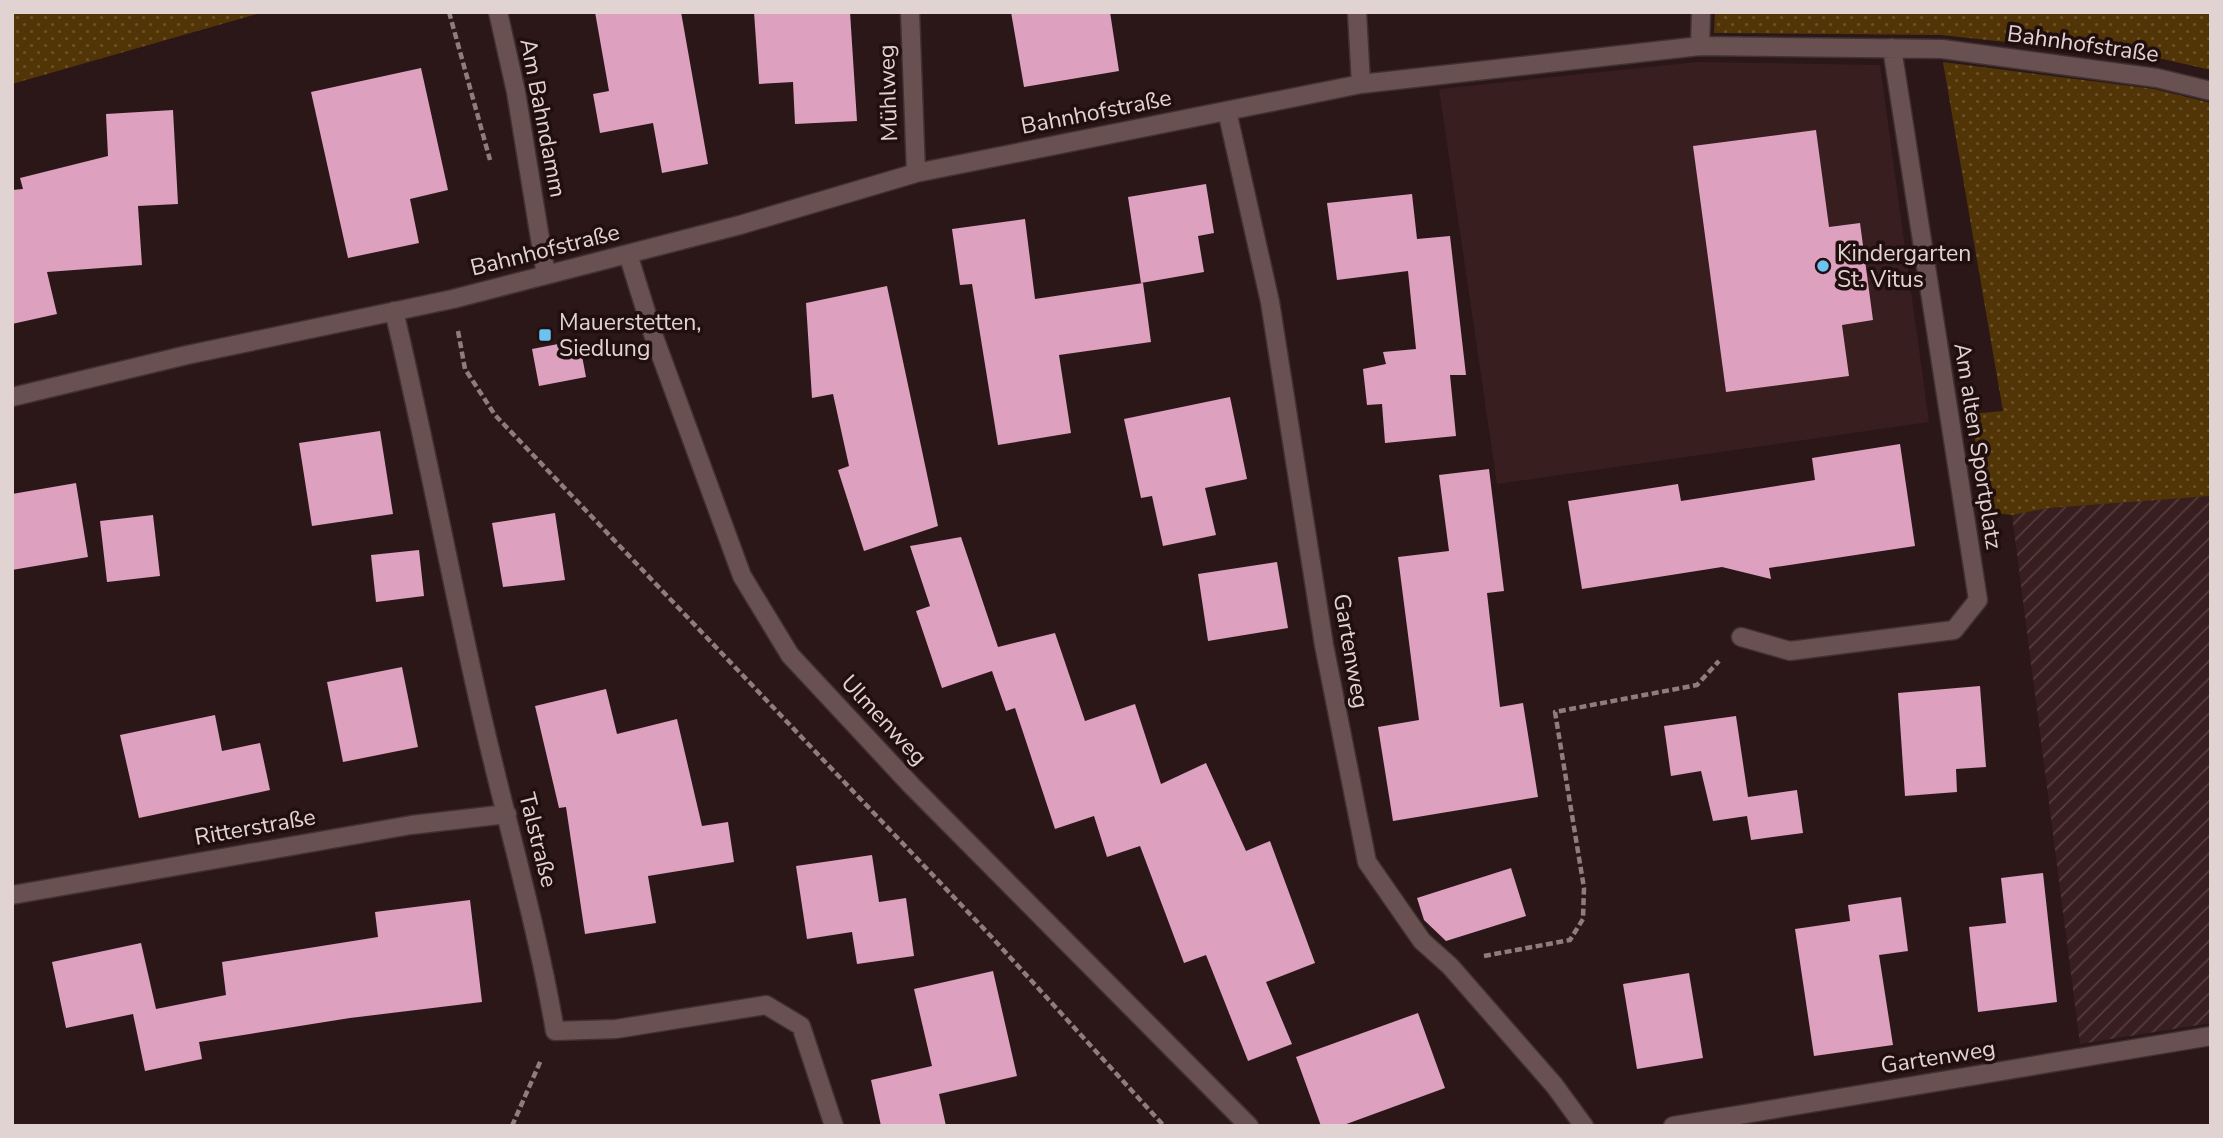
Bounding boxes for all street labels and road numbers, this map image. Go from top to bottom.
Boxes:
street label: Bahnhofstraße [2005,18,2161,70]
street label: Am Bahndamm [512,36,574,200]
street label: Mühlweg [871,44,905,142]
street label: Bahnhofstraße [1018,82,1174,142]
street label: Bahnhofstraße [467,216,623,284]
street label: Am alten Sportplatz [1946,341,2010,551]
street label: Gartenweg [1326,591,1376,711]
street label: Ulmenweg [834,668,934,772]
street label: Talstraße [511,789,565,891]
street label: Ritterstraße [192,801,318,853]
street label: Gartenweg [1878,1033,1998,1081]

